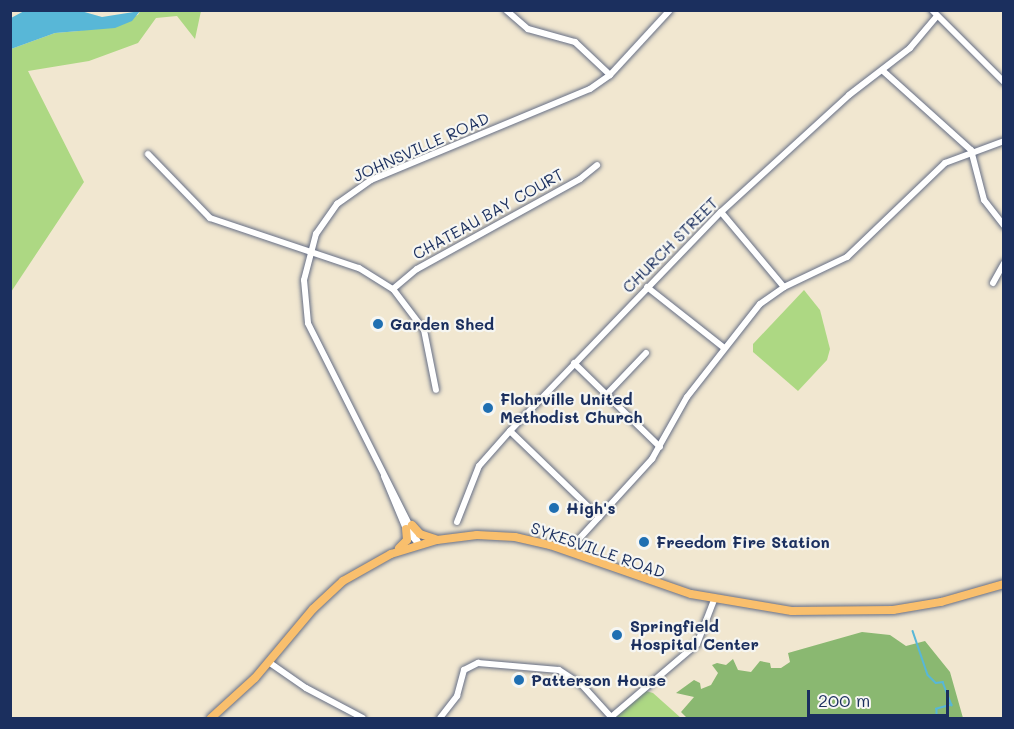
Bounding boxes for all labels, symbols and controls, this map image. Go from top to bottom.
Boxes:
street label: JOHNSVILLE ROAD [350,108,492,186]
street label: CHATEAU BAY COURT [409,165,567,263]
street label: CHURCH STREET [618,193,722,297]
place label: Garden Shed [390,314,494,334]
marker: Garden Shed [371,317,385,331]
place label: Flohrville United Methodist Church [500,389,643,427]
marker: Flohrville United Methodist Church [481,401,495,415]
place label: High's [566,498,615,518]
marker: High's [547,501,561,515]
street label: SYKESVILLE ROAD [528,518,668,582]
place label: Freedom Fire Station [656,532,830,552]
marker: Freedom Fire Station [637,535,651,549]
place label: Springfield Hospital Center [630,616,759,654]
marker: Springfield Hospital Center [608,626,626,644]
place label: Patterson House [531,670,666,690]
marker: Patterson House [512,673,526,687]
scale bar [810,678,952,716]
text: 200 m [818,688,870,712]

